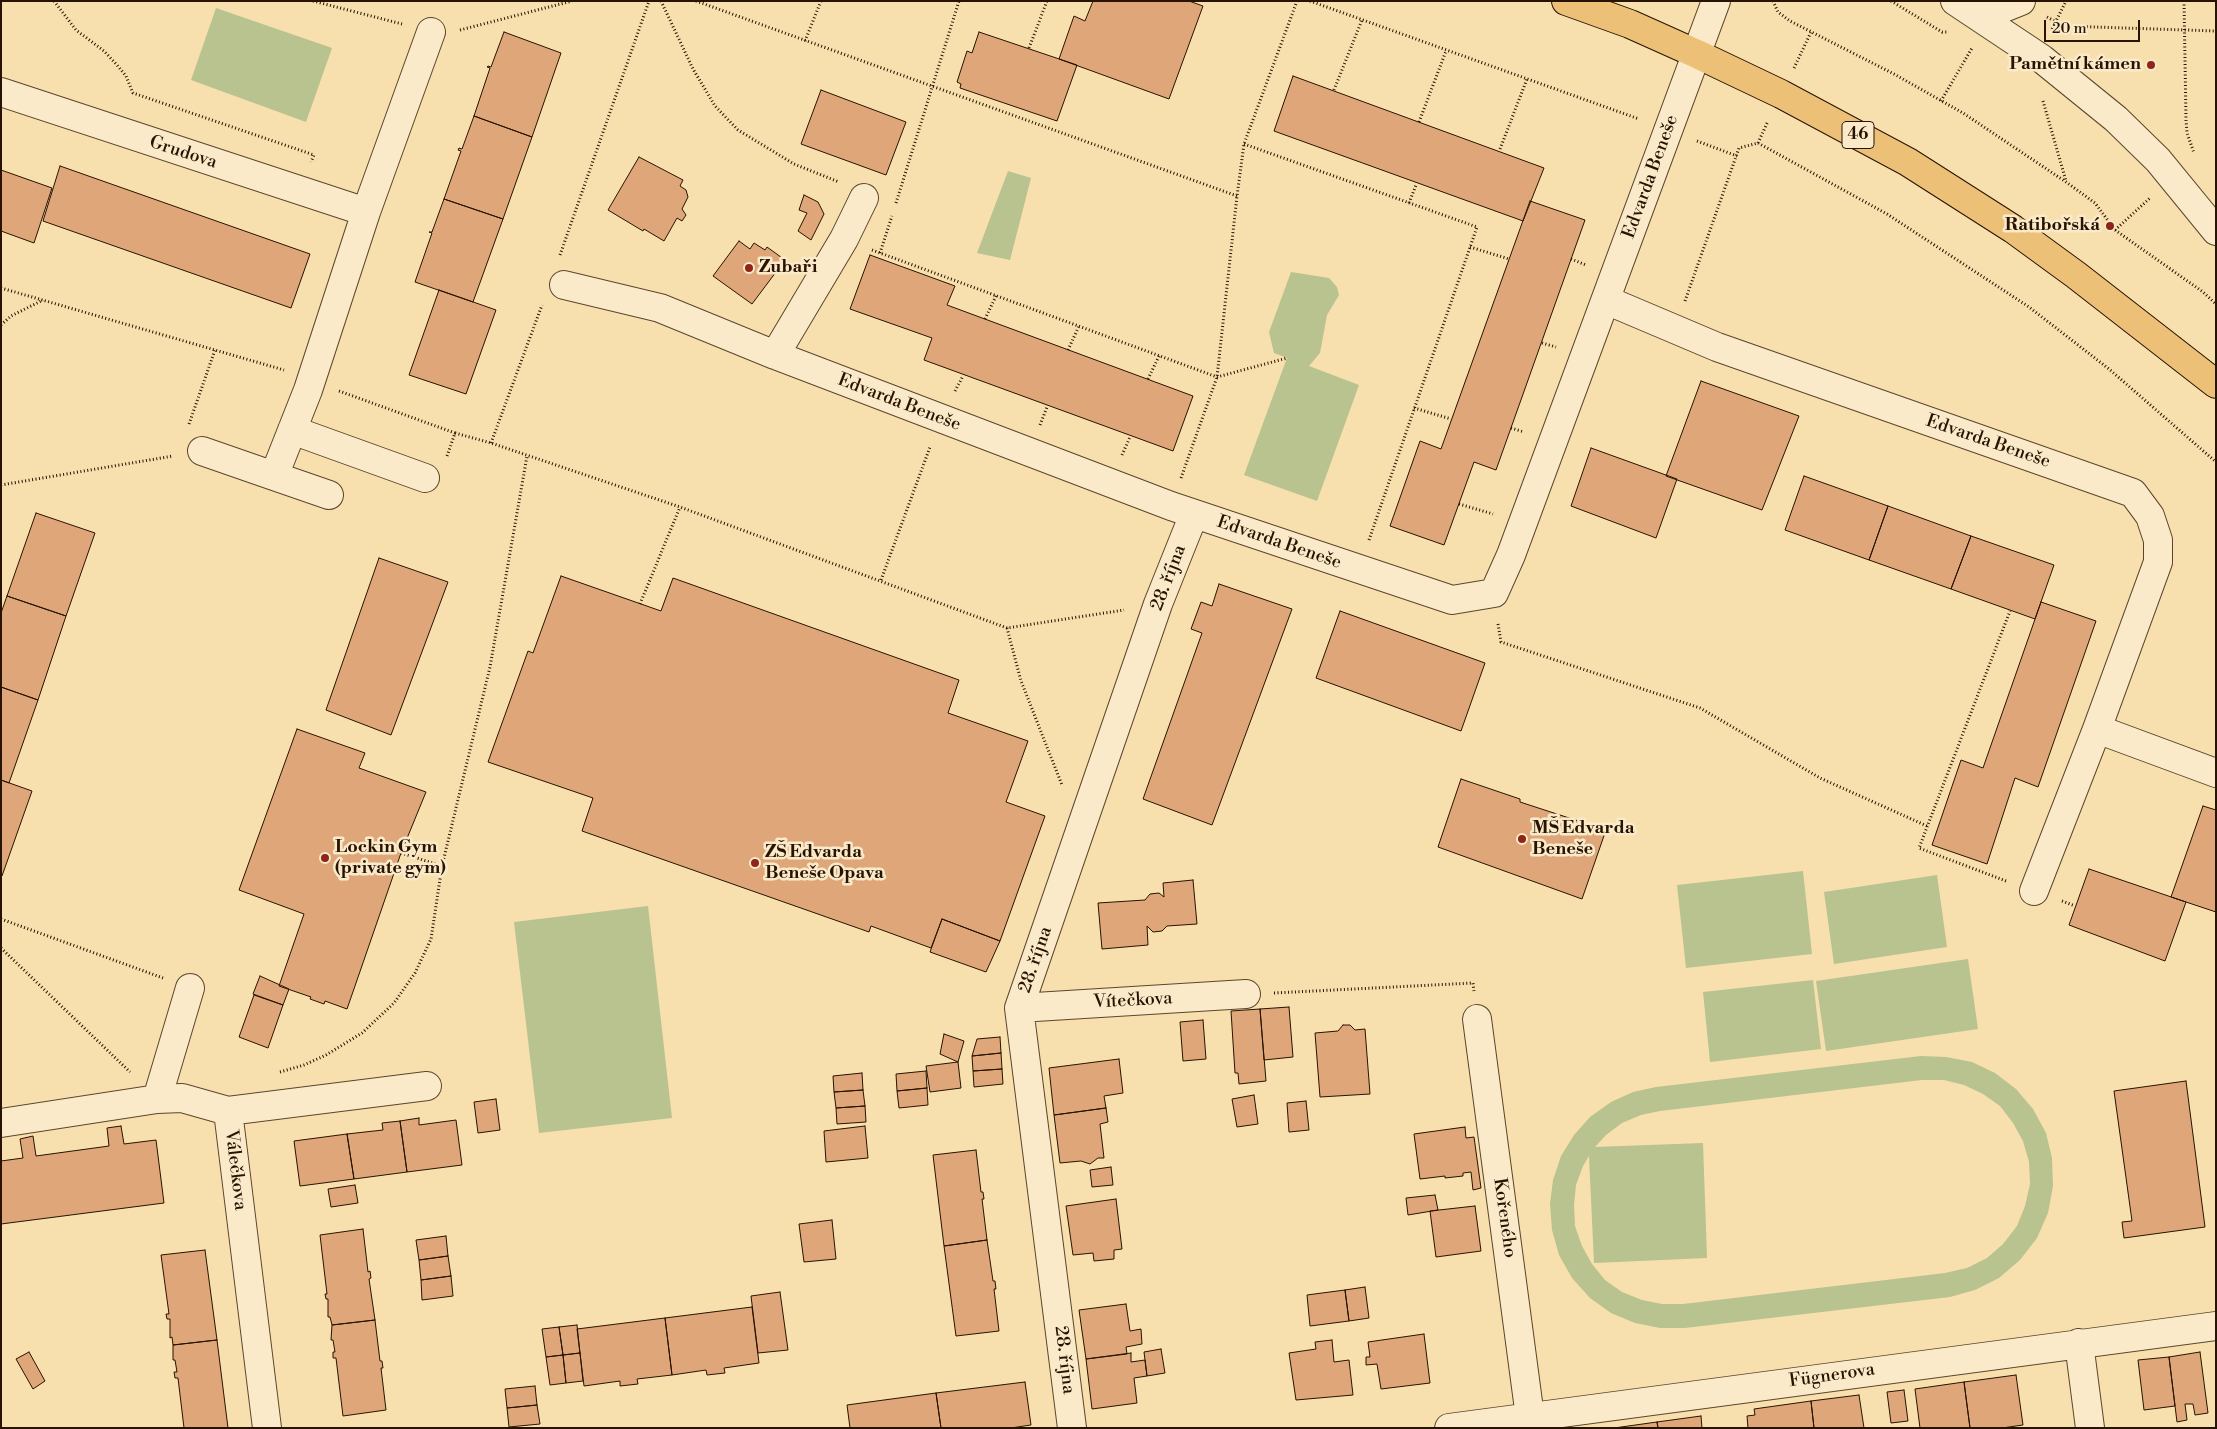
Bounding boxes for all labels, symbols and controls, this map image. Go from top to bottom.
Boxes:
scale bar [2047,10,2143,42]
text: 20 m [2052,19,2087,38]
place label: Pamětní kámen [2009,54,2141,76]
marker: Pamětní kámen [2145,59,2157,71]
street label: Edvarda Beneše [1619,112,1683,242]
road number: 46 [1842,122,1874,148]
street label: Grudova [146,132,220,174]
place label: Ratibořská [2005,215,2100,237]
marker: Ratibořská [2104,220,2116,232]
place label: Zubaři [759,257,817,279]
marker: Zubaři [743,262,755,274]
street label: Edvarda Beneše [834,370,964,436]
street label: Edvarda Beneše [1923,411,2053,473]
street label: Edvarda Beneše [1214,512,1344,574]
street label: 28. října [1147,542,1191,614]
place label: MŠ Edvarda Beneše [1532,818,1634,861]
marker: MŠ Edvarda Beneše [1516,833,1528,845]
place label: Lockin Gym (private gym) [335,837,446,880]
place label: ZŠ Edvarda Beneše Opava [765,842,884,884]
marker: Lockin Gym (private gym) [319,852,331,864]
marker: ZŠ Edvarda Beneše Opava [749,857,761,869]
street label: 28. října [1015,924,1057,996]
street label: Vítečkova [1093,988,1173,1014]
street label: Válečkova [219,1129,251,1211]
street label: Kořeného [1488,1177,1520,1259]
street label: 28. října [1049,1325,1079,1395]
street label: Fügnerova [1788,1359,1876,1393]

